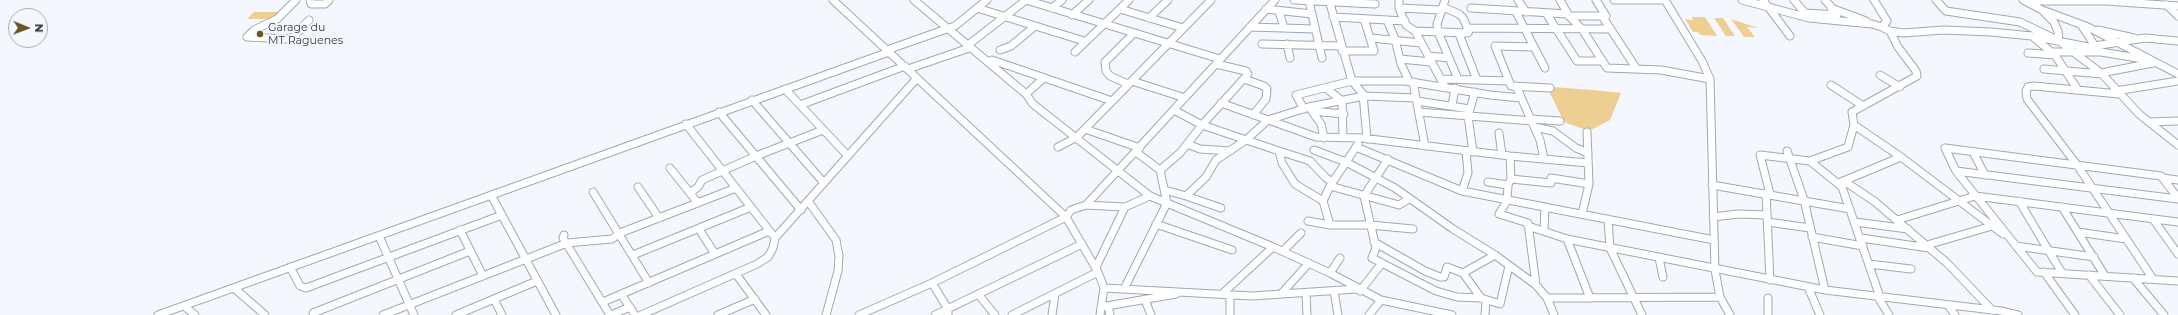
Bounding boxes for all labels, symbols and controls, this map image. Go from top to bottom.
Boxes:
north arrow [8,8,48,48]
place label: Garage du MT Raguenes [268,21,343,47]
text: N [32,24,46,33]
marker: Garage du MT Raguenes [255,29,265,39]

